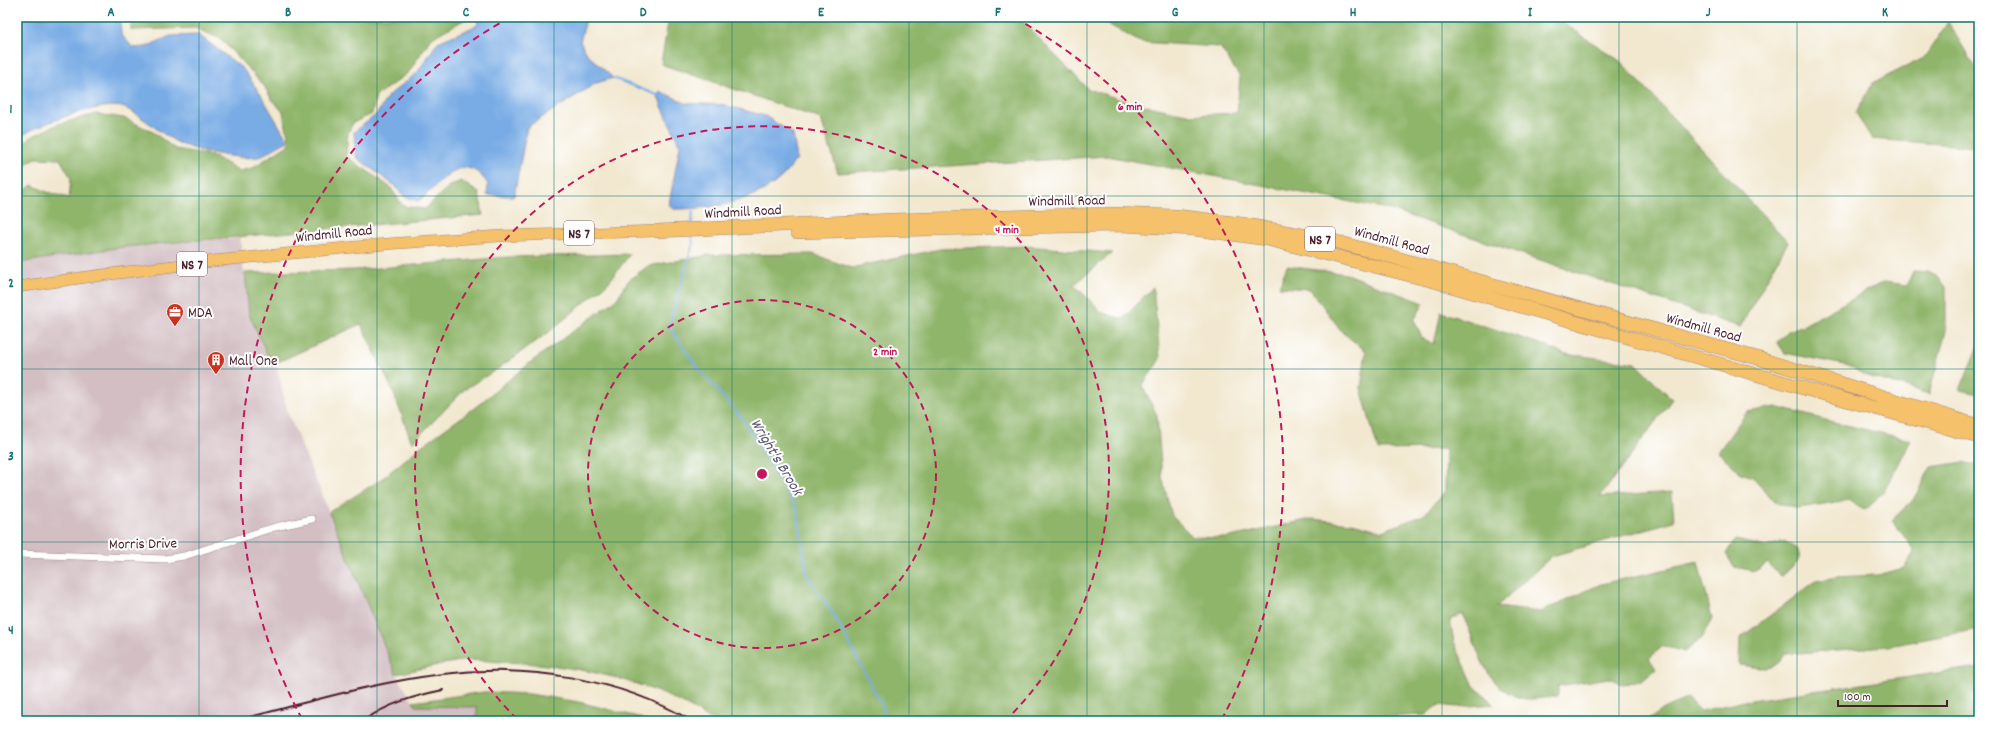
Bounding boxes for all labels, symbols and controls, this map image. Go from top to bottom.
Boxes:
text: A [107,4,115,23]
text: B [285,4,291,23]
text: C [463,4,470,23]
text: D [640,4,647,23]
text: E [818,4,825,23]
text: F [995,4,1001,23]
text: G [1172,4,1179,23]
text: H [1350,4,1357,23]
text: I [1528,4,1533,23]
text: J [1706,4,1711,23]
text: K [1882,4,1888,23]
text: 6 min [1118,99,1143,116]
text: 1 [10,101,13,120]
street label: Windmill Road [1028,190,1106,214]
street label: Windmill Road [704,200,782,226]
street label: Windmill Road [295,220,374,250]
road number: NS 7 [564,221,594,245]
street label: Windmill Road [1351,221,1432,263]
text: 4 min [995,222,1019,239]
road number: NS 7 [1305,227,1335,251]
road number: NS 7 [177,252,207,276]
text: 2 [8,275,14,294]
office icon: MDA [165,302,185,327]
place label: MDA [188,303,213,325]
street label: Windmill Road [1663,308,1744,350]
text: 2 min [873,344,897,361]
building icon: Mall One [206,350,226,375]
place label: Mall One [229,351,278,373]
water label: Wright's Brook [744,414,809,501]
text: 3 [8,448,14,467]
centre of rings [755,467,769,481]
street label: Morris Drive [109,533,178,557]
text: 4 [8,622,14,641]
scale bar [1838,682,1947,708]
text: 100 m [1844,689,1871,706]

